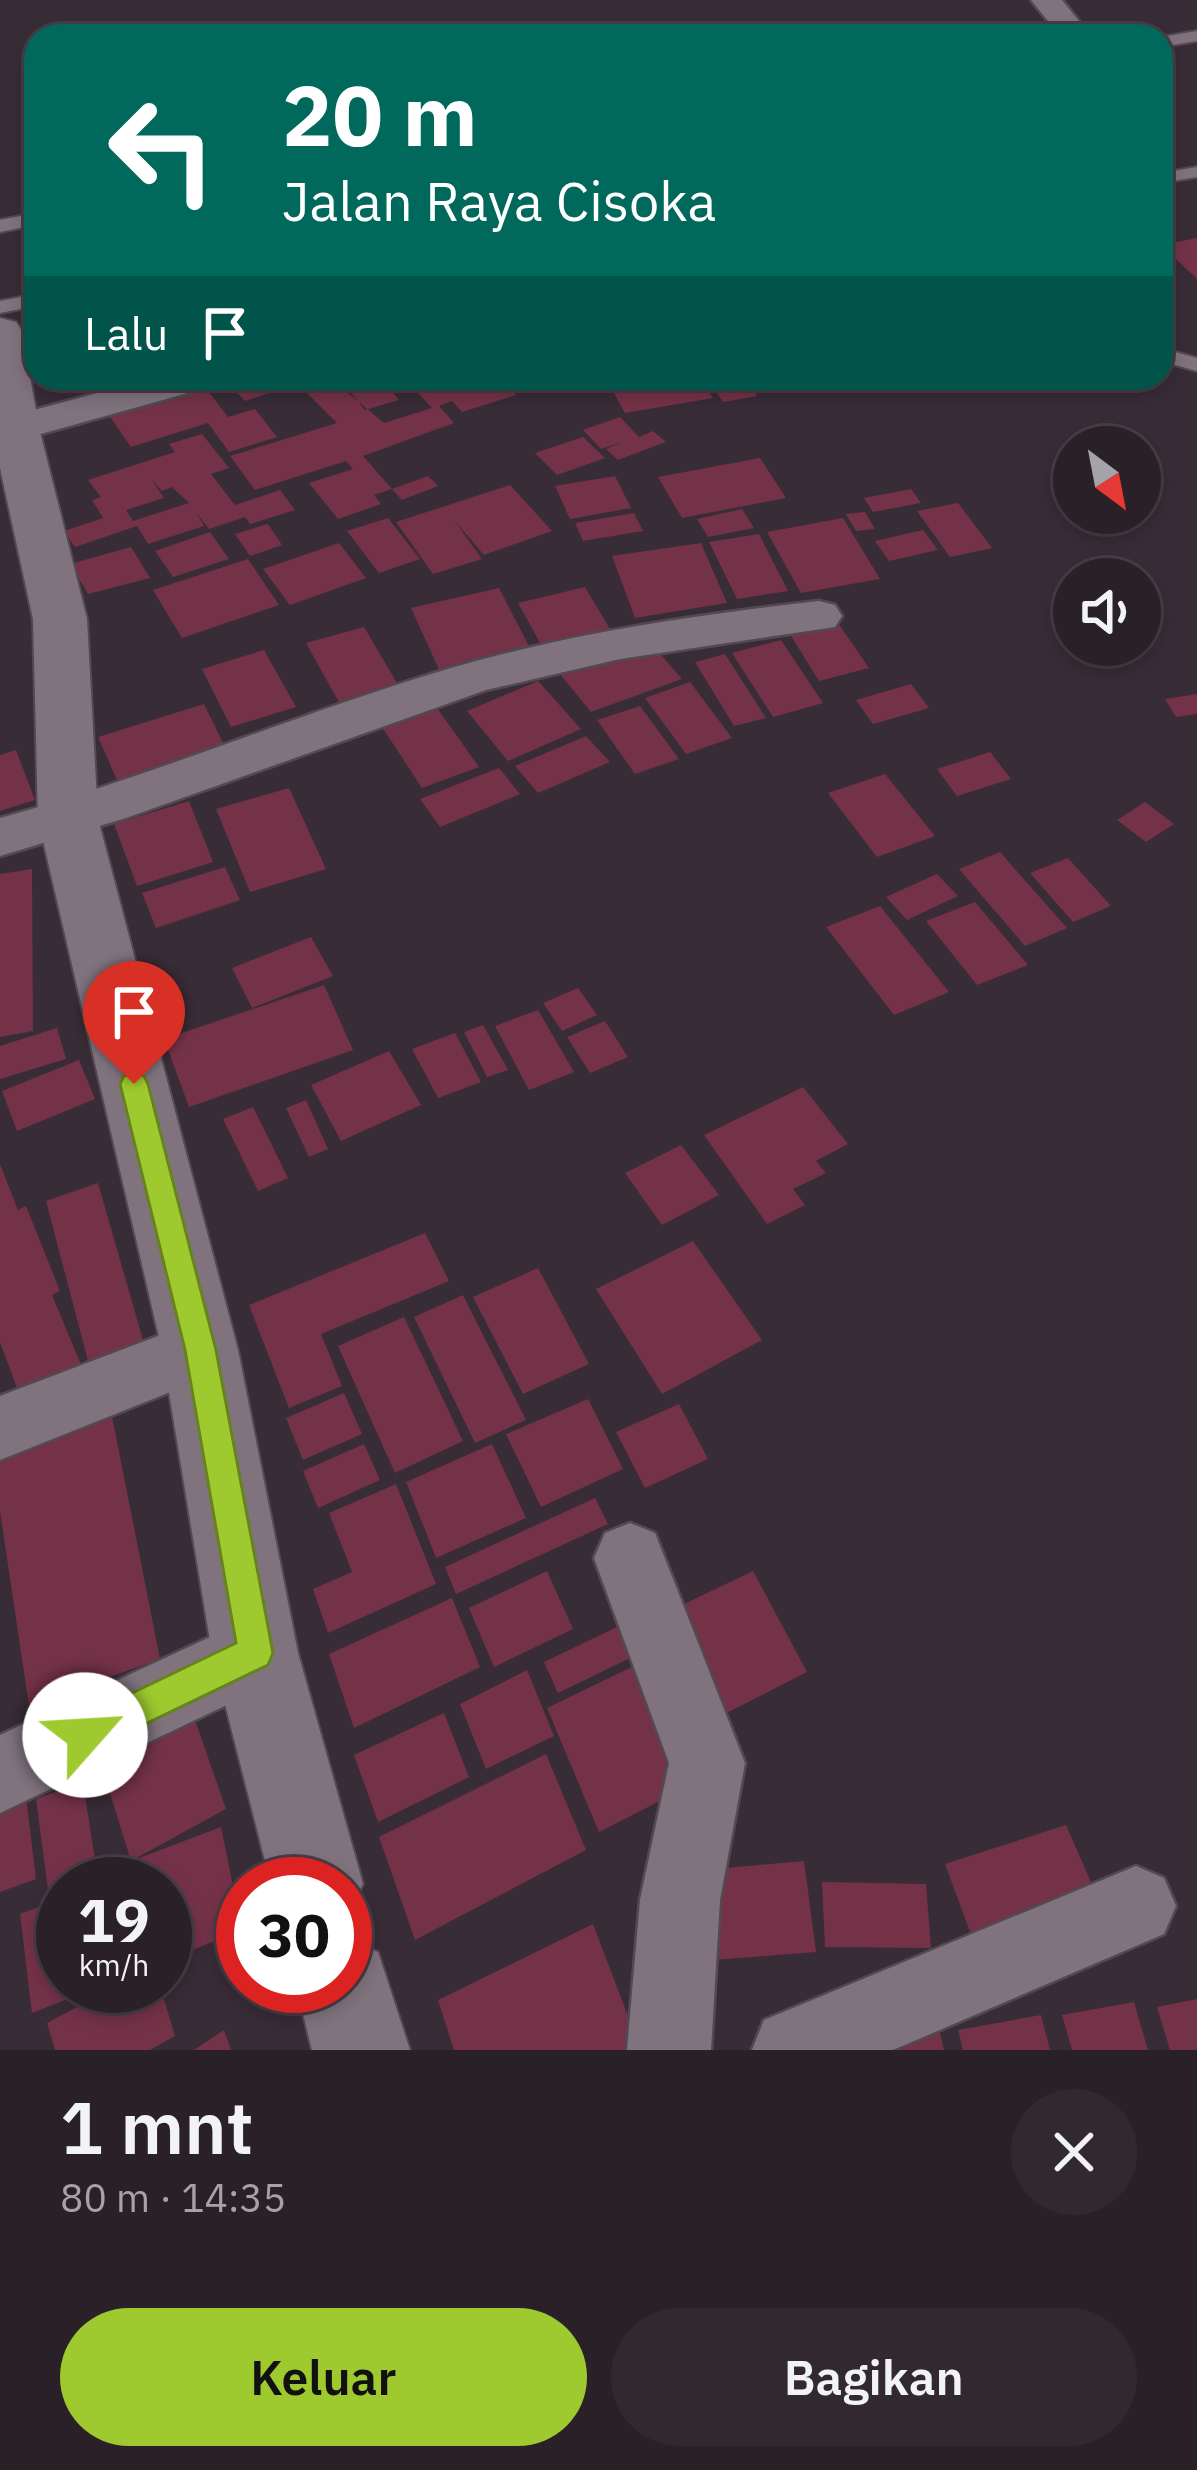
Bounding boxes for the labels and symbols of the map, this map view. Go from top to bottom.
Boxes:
north arrow [1053,426,1161,534]
pin [83,961,185,1084]
position arrow [22,1672,148,1798]
speed limit sign: 30 [216,1857,372,2013]

